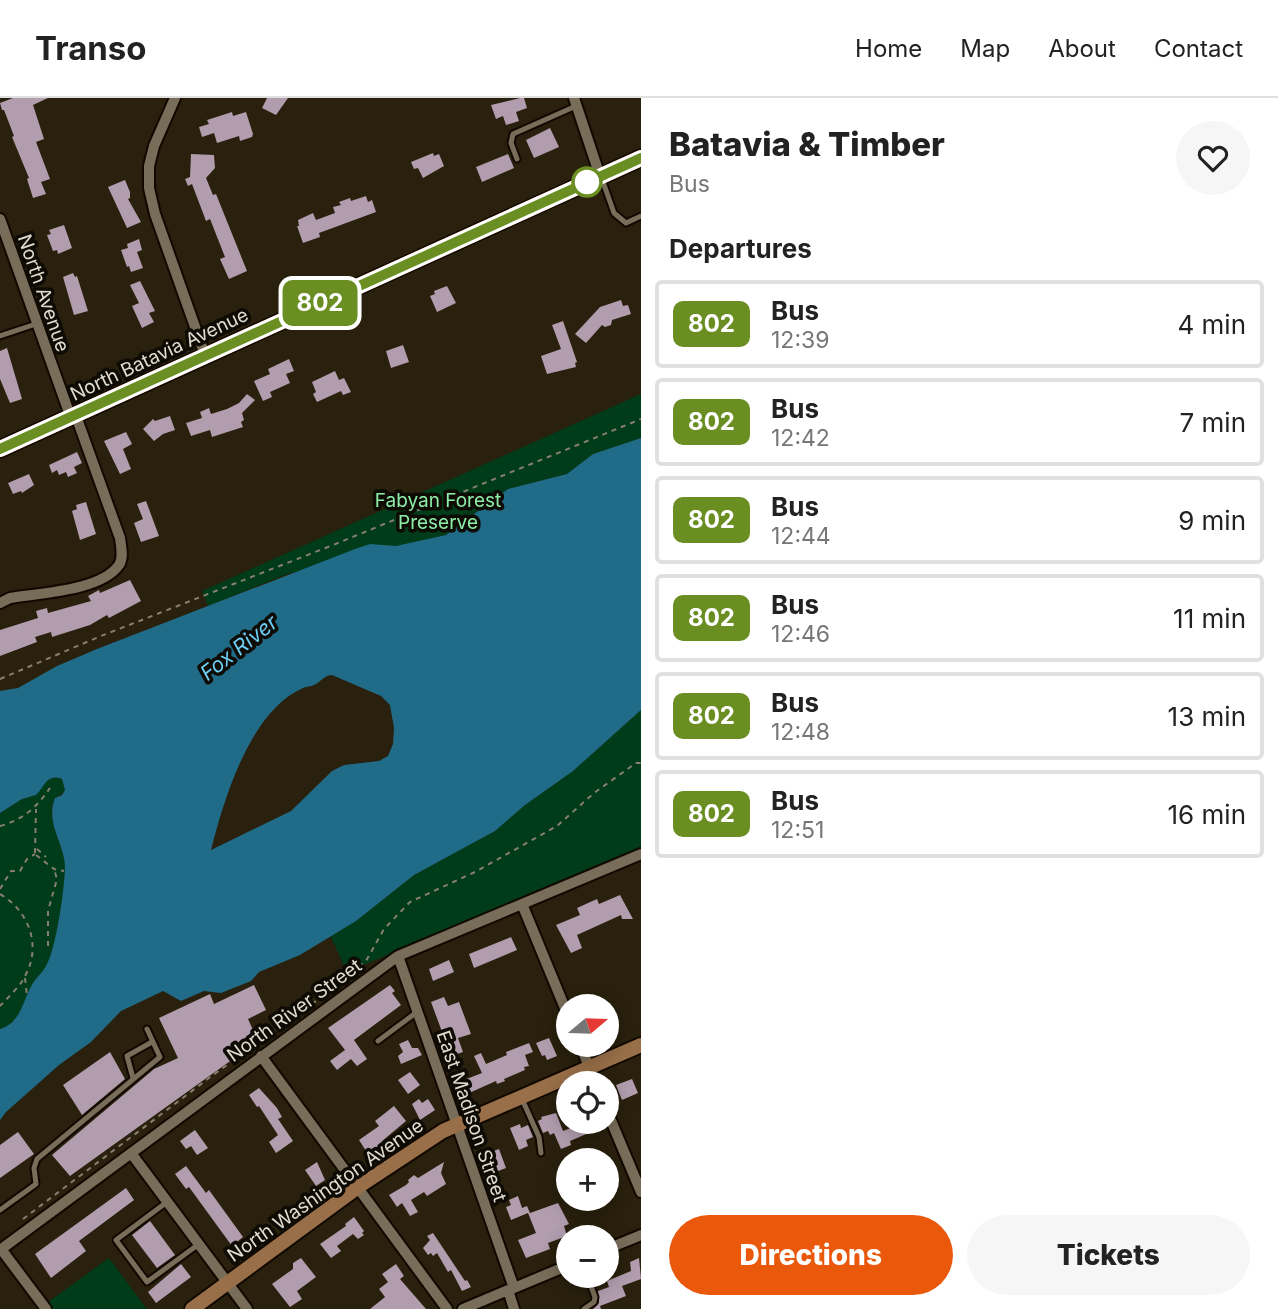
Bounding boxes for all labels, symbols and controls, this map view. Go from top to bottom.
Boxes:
text: Transo [35,28,147,68]
text: Home [855,34,922,63]
text: Map [960,34,1010,63]
text: About [1048,34,1116,63]
text: Contact [1154,34,1243,63]
button: heart [1176,121,1250,195]
text: Batavia & Timber [669,124,945,164]
unlabelled marker [572,167,602,197]
text: Bus [669,170,710,198]
street label: North Avenue [13,231,74,355]
text: Departures [669,233,812,264]
line badge: 802 [280,280,360,326]
text: 802 [297,288,343,317]
text: Bus [771,295,819,326]
street label: North Batavia Avenue [67,303,252,406]
text: 802 [688,309,735,338]
text: 4 min [1177,309,1246,340]
text: 12:39 [771,326,829,354]
text: Bus [771,393,819,424]
text: 802 [688,407,735,436]
text: 7 min [1180,407,1246,438]
text: 12:42 [771,424,830,452]
park label: Fabyan Forest Preserve [375,489,501,534]
text: Bus [771,491,819,522]
text: 802 [688,505,735,534]
text: 9 min [1178,505,1246,536]
text: 12:44 [771,522,831,550]
text: Bus [771,589,819,620]
text: 802 [688,603,735,632]
text: 11 min [1173,603,1246,634]
water label: Fox River [195,609,283,685]
text: 12:46 [771,620,830,648]
text: Bus [771,687,819,718]
text: 802 [688,701,735,730]
text: 13 min [1168,701,1246,732]
text: 12:48 [771,718,830,746]
text: Bus [771,785,819,816]
text: 802 [688,799,735,828]
text: 16 min [1168,799,1246,830]
text: 12:51 [771,816,824,844]
street label: North River Street [223,954,366,1067]
north arrow [556,994,620,1057]
map controls [556,994,619,1288]
street label: East Madison Street [431,1028,512,1205]
button: locate [556,1071,619,1134]
street label: North Washington Avenue [223,1114,428,1267]
button: + [556,1148,619,1211]
button: Directions [669,1215,953,1295]
button: Tickets [967,1215,1250,1295]
button: − [556,1225,619,1288]

